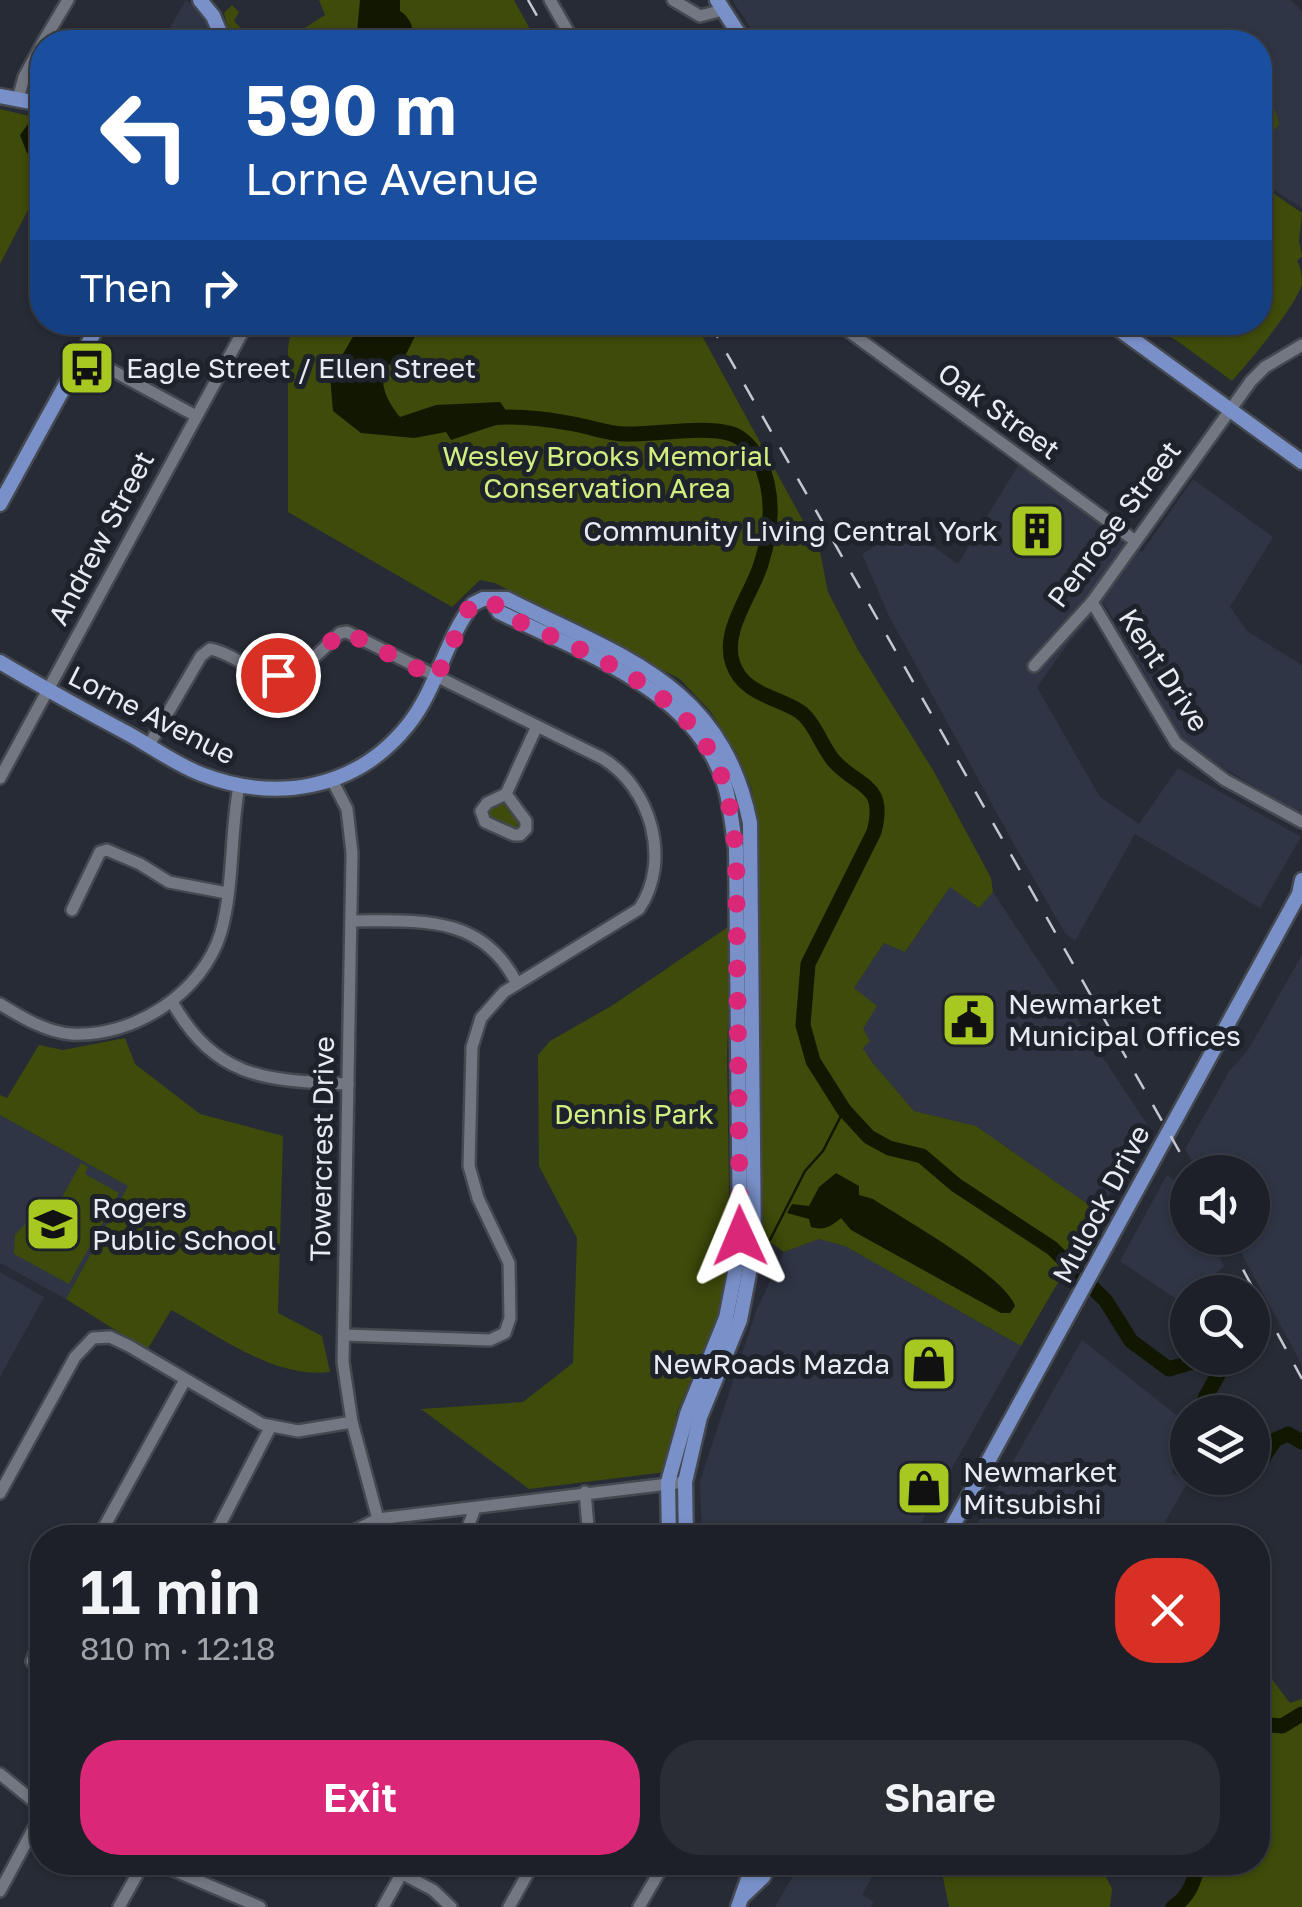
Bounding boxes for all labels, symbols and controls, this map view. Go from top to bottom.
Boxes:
text: 590 m [245,66,456,150]
icon: left [80,70,210,200]
text: Lorne Avenue [245,151,539,205]
icon: right [192,260,247,315]
text: Then [80,265,172,310]
bus stop icon: Eagle Street / Ellen Street [57,338,117,398]
place label: Eagle Street / Ellen Street [126,351,476,384]
street label: Oak Street [932,355,1067,466]
street label: Penrose Street [1040,434,1187,613]
park label: Wesley Brooks Memorial Conservation Area [442,439,772,504]
street label: Andrew Street [41,445,160,630]
building icon: Community Living Central York [1007,501,1067,561]
place label: Community Living Central York [583,514,998,547]
street label: Kent Drive [1113,602,1216,737]
pin [236,633,321,718]
icon: arrive [251,648,306,703]
street label: Lorne Avenue [63,658,241,771]
place label: Newmarket Municipal Offices [1008,987,1241,1052]
public building icon: Newmarket Municipal Offices [939,990,999,1050]
street label: Towercrest Drive [303,1036,340,1262]
park label: Dennis Park [554,1097,714,1130]
street label: Mulock Drive [1045,1119,1156,1288]
map controls [1170,1155,1270,1495]
button: sound [1170,1155,1270,1255]
position arrow [688,1184,792,1288]
place label: Rogers Public School [92,1191,276,1256]
school or university icon: Rogers Public School [23,1194,83,1254]
button: search [1170,1275,1270,1375]
shop icon: NewRoads Mazda [899,1334,959,1394]
place label: NewRoads Mazda [652,1347,890,1380]
button: layers [1170,1395,1270,1495]
place label: Newmarket Mitsubishi [963,1455,1117,1520]
shop icon: Newmarket Mitsubishi [894,1458,954,1518]
text: 11 min [80,1555,261,1627]
button: close [1115,1558,1220,1663]
text: 810 m · 12:18 [80,1629,276,1667]
button: Exit [80,1740,640,1855]
button: Share [660,1740,1220,1855]

